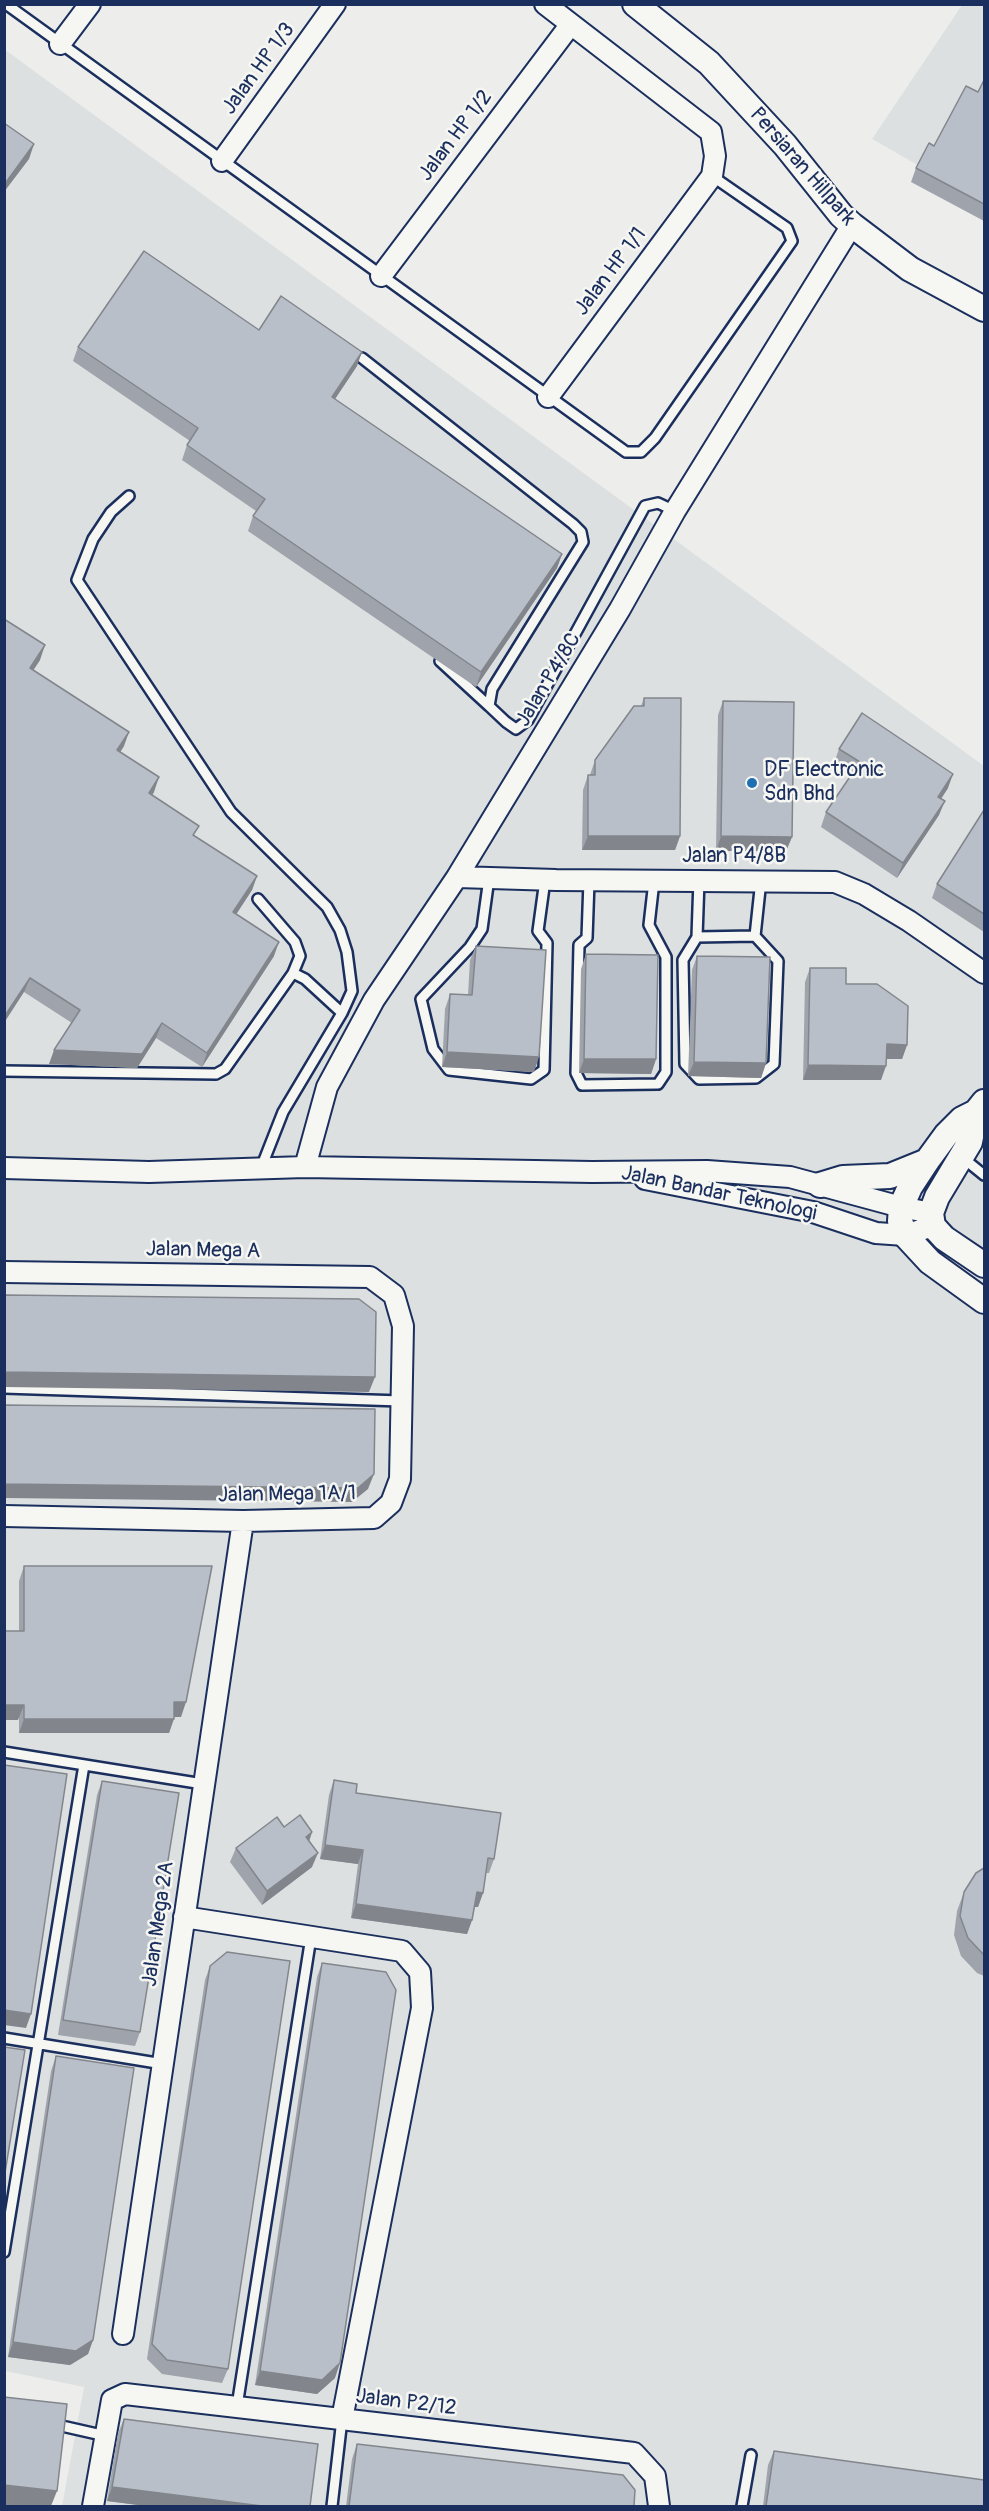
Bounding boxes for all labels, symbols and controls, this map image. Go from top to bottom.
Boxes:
street label: Jalan HP 1/3 [217,18,301,120]
street label: Jalan HP 1/2 [414,86,498,186]
street label: Persiaran Hillpark [744,103,860,231]
street label: Jalan HP 1/1 [570,223,652,321]
street label: Jalan P4/8C [511,628,587,732]
place label: DF Electronic Sdn Bhd [764,758,884,808]
marker: DF Electronic Sdn Bhd [745,776,759,790]
street label: Jalan P4/8B [682,844,786,870]
street label: Jalan Bandar Teknologi [619,1161,819,1227]
street label: Jalan Mega A [146,1237,260,1265]
street label: Jalan Mega 1A/1 [218,1481,356,1509]
street label: Jalan Mega 2A [138,1860,180,1988]
street label: Jalan P2/12 [354,2384,458,2422]

